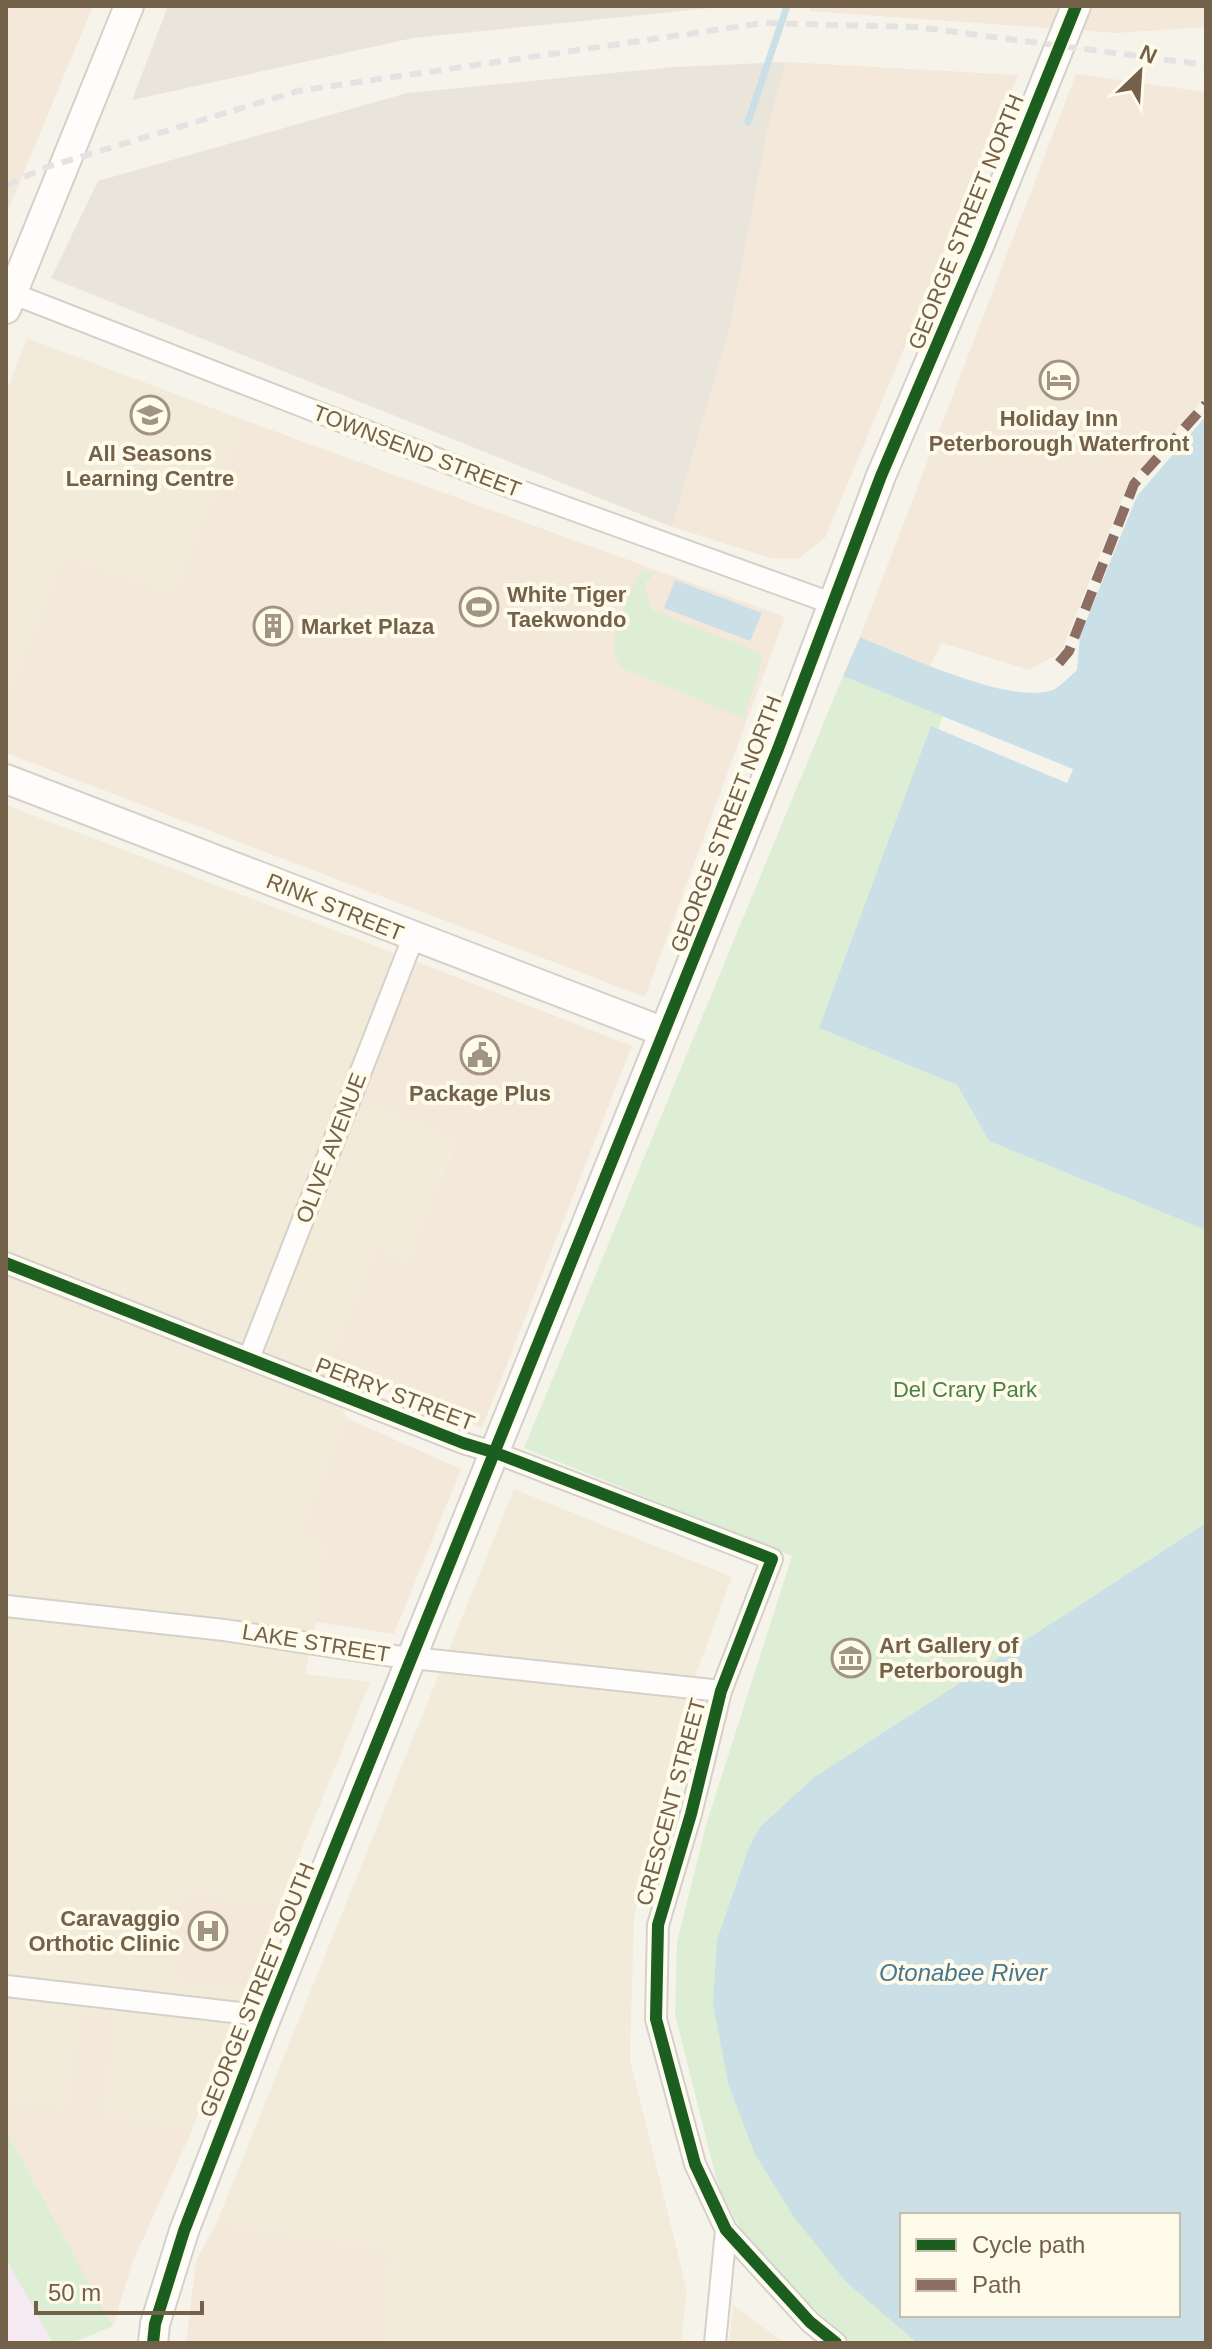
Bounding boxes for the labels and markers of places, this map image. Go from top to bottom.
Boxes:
hotel icon: Holiday Inn Peterborough Waterfront [1038,359,1080,401]
school or university icon: All Seasons Learning Centre [129,394,171,436]
place label: Holiday Inn Peterborough Waterfront [929,406,1190,456]
place label: All Seasons Learning Centre [66,441,234,491]
place label: White Tiger Taekwondo [507,582,627,632]
sports icon: White Tiger Taekwondo [458,586,500,628]
building icon: Market Plaza [252,605,294,647]
place label: Market Plaza [301,614,435,639]
public building icon: Package Plus [459,1034,501,1076]
place label: Package Plus [409,1081,551,1106]
place label: Art Gallery of Peterborough [879,1633,1023,1683]
museum icon: Art Gallery of Peterborough [830,1637,872,1679]
place label: Caravaggio Orthotic Clinic [28,1906,180,1956]
hospital icon: Caravaggio Orthotic Clinic [187,1910,229,1952]

